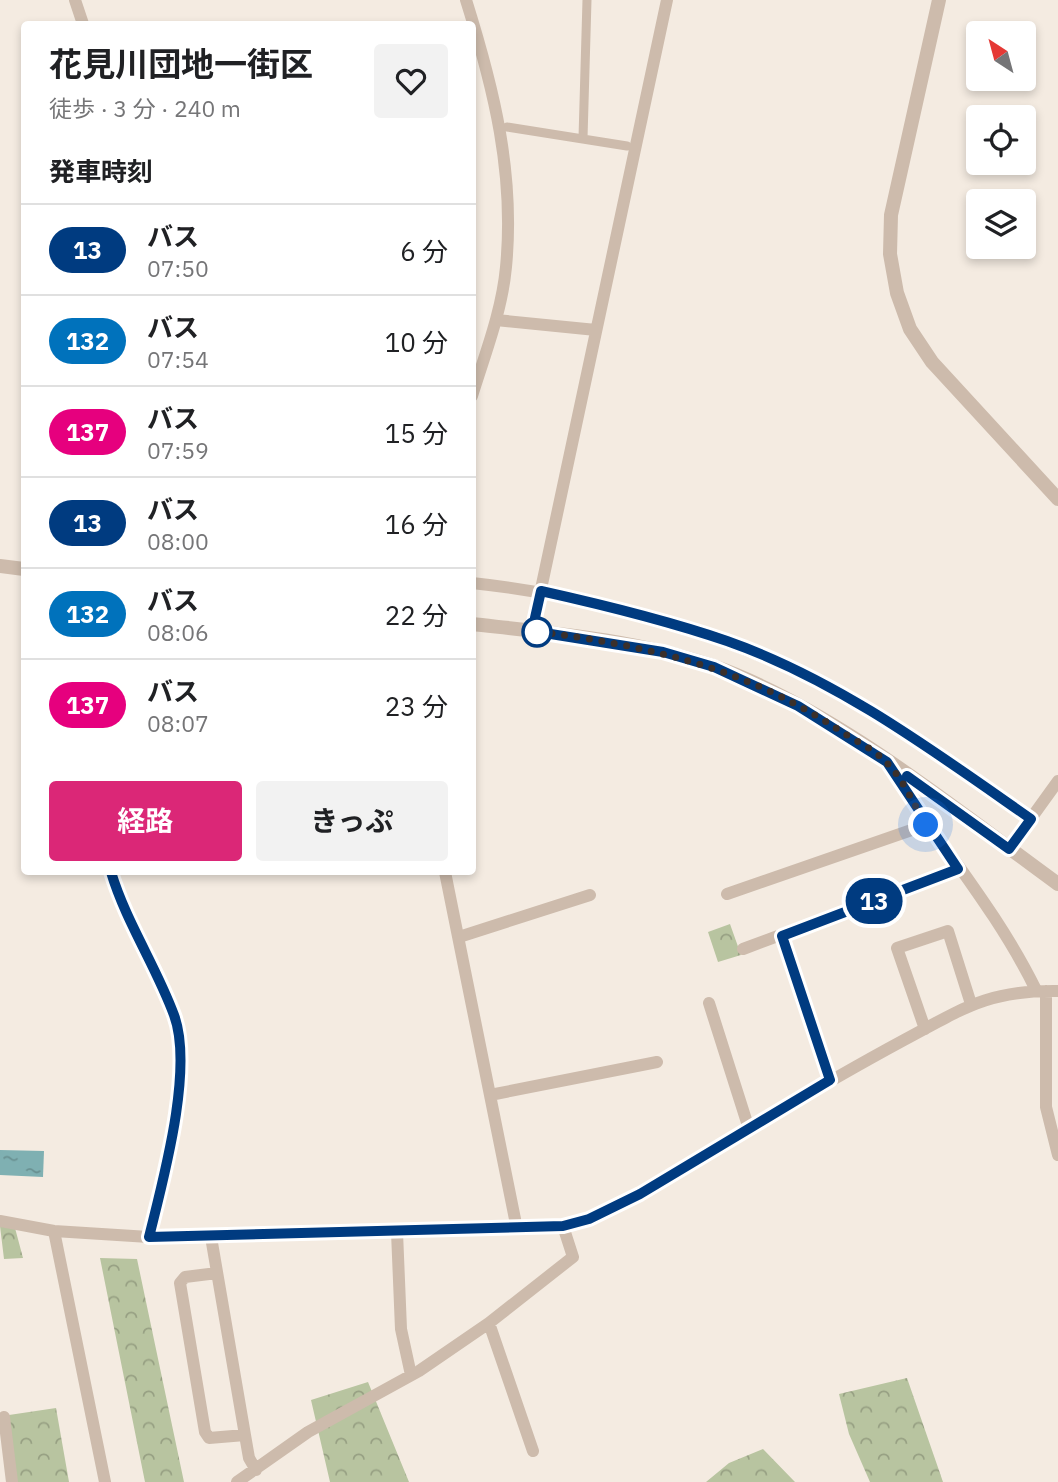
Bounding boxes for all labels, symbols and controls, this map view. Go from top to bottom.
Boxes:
north arrow [966,21,1036,91]
map controls [966,21,1036,259]
text: 花見川団地一街区 [49,42,313,85]
button: heart [374,44,448,118]
text: 徒歩 · 3 分 · 240 m [49,93,241,123]
button: locate [966,105,1036,175]
text: 発車時刻 [49,154,153,188]
button: layers [966,189,1036,259]
text: バス [147,219,199,253]
text: 13 [73,234,102,266]
text: 6 分 [400,234,448,268]
text: 07:50 [147,253,209,283]
text: バス [147,310,199,344]
text: 132 [66,325,109,357]
text: 10 分 [385,325,448,359]
text: 07:54 [147,344,209,374]
text: バス [147,401,199,435]
text: 137 [66,416,109,448]
text: 15 分 [385,416,448,450]
text: 07:59 [147,435,209,465]
text: バス [147,492,199,526]
text: 13 [73,507,102,539]
text: 16 分 [385,507,448,541]
text: 08:00 [147,526,209,556]
text: バス [147,583,199,617]
text: 132 [66,598,109,630]
text: 22 分 [385,598,448,632]
text: 08:06 [147,617,209,647]
unlabelled marker [522,617,552,647]
text: バス [147,674,199,708]
text: 137 [66,689,109,721]
text: 23 分 [385,689,448,723]
text: 08:07 [147,708,209,738]
button: 経路 [49,781,242,861]
button: きっぷ [256,781,448,861]
your location [908,807,943,842]
line badge: 13 [842,878,906,924]
text: 13 [860,885,888,917]

